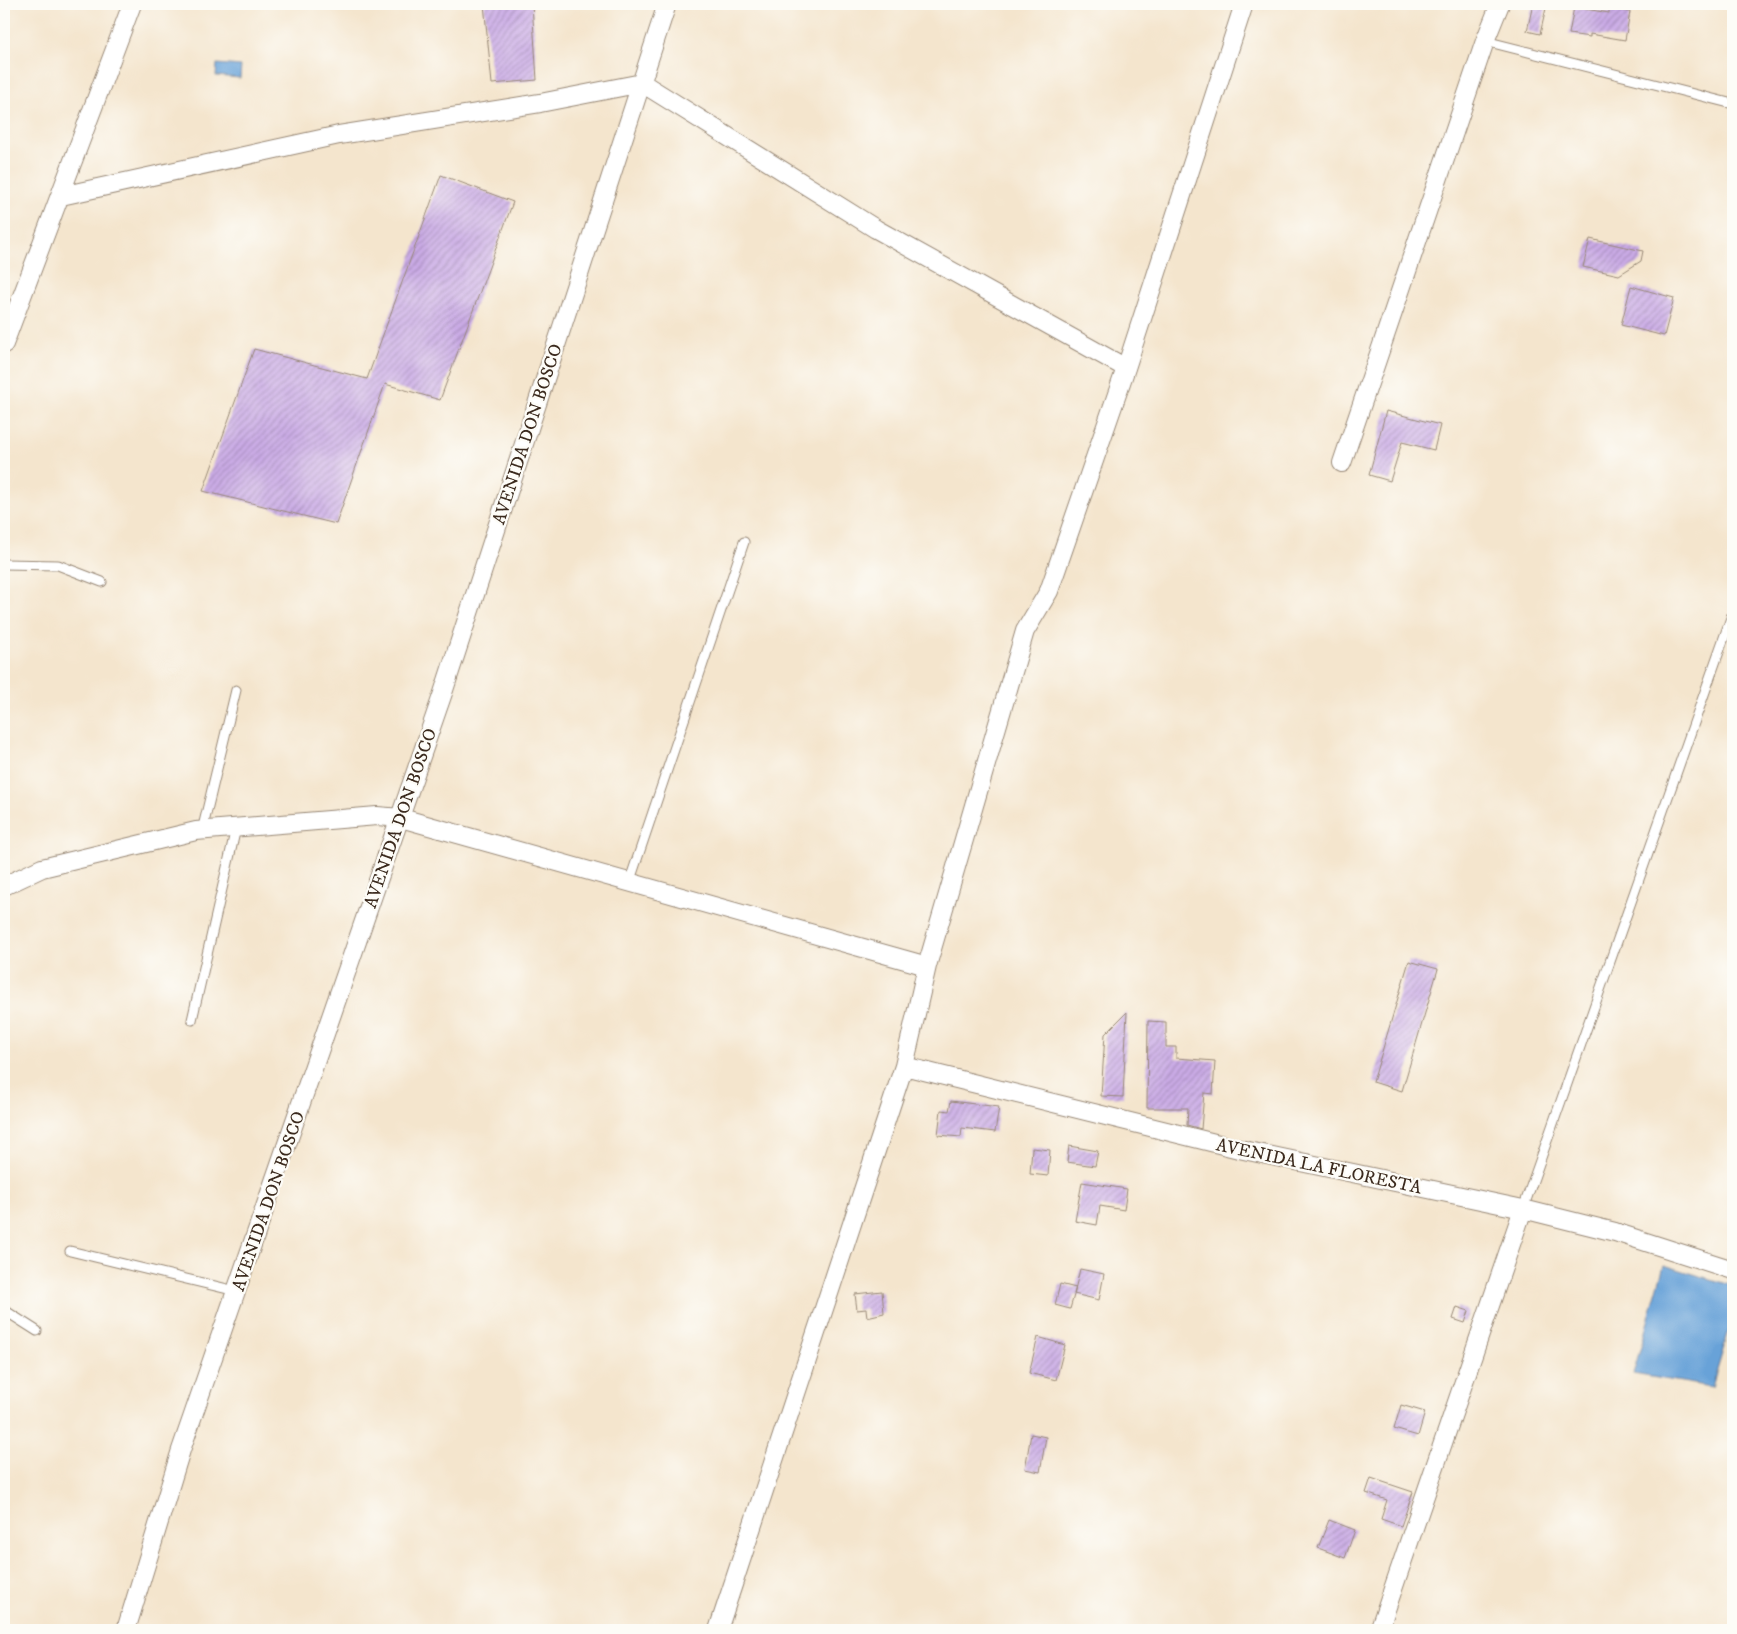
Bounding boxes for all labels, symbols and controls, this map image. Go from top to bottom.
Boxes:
street label: AVENIDA DON BOSCO [488,341,568,527]
street label: AVENIDA DON BOSCO [360,726,442,911]
street label: AVENIDA DON BOSCO [228,1109,310,1294]
street label: AVENIDA LA FLORESTA [1214,1134,1424,1200]

